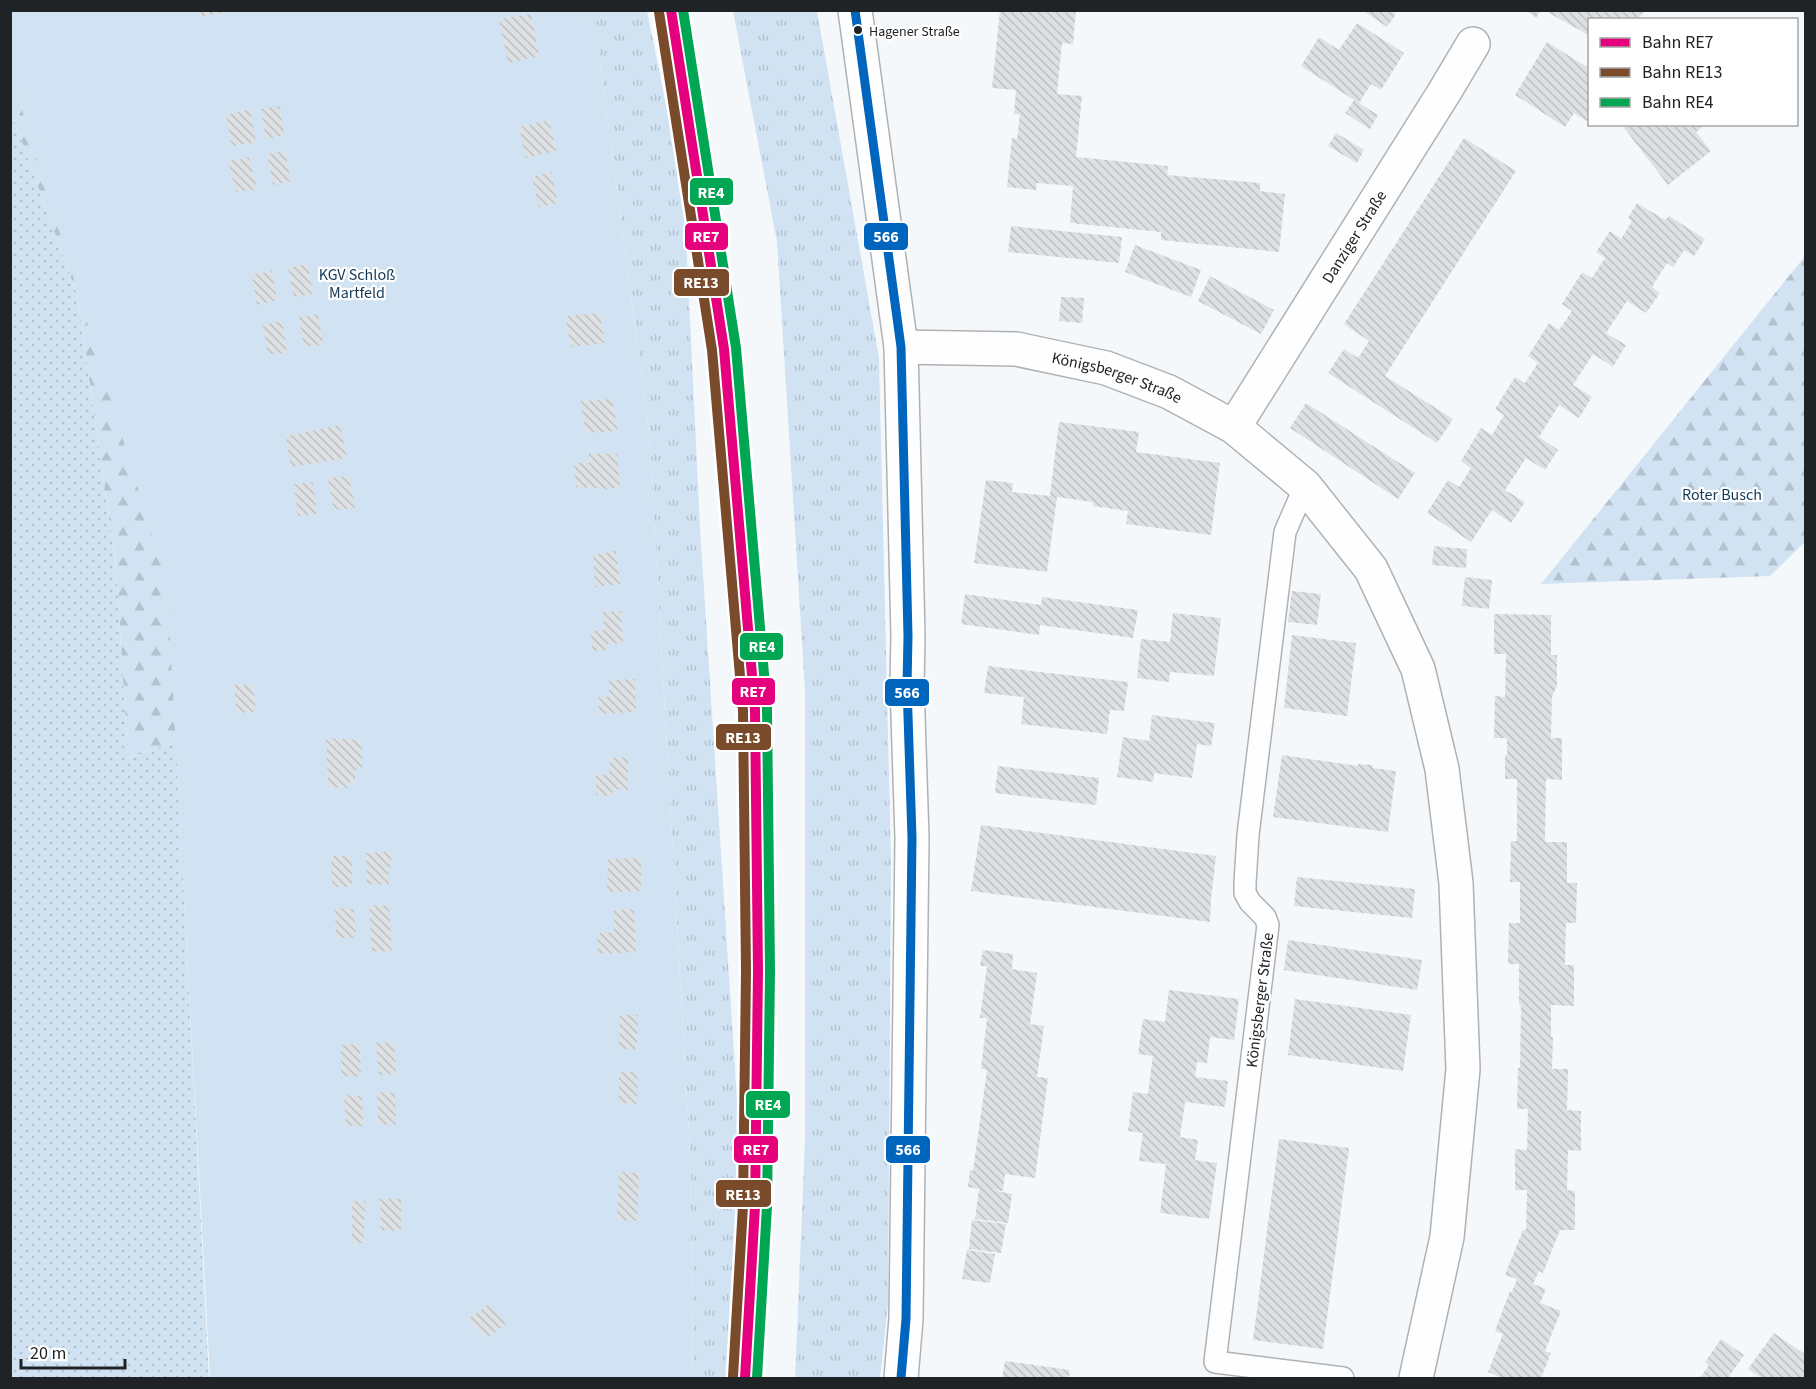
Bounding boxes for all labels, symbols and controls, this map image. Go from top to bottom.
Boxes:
legend [1588,18,1798,126]
place label: Hagener Straße [869,22,960,42]
marker: Hagener Straße [852,24,864,36]
text: Bahn RE7 [1642,30,1714,55]
text: Bahn RE13 [1642,60,1723,85]
text: Bahn RE4 [1642,90,1714,115]
line badge: RE4 [689,177,734,206]
text: RE4 [697,182,725,204]
street label: Danziger Straße [1317,186,1392,288]
line badge: RE7 [684,222,729,251]
line badge: 566 [863,222,909,251]
text: RE7 [692,226,720,248]
text: 566 [873,226,899,248]
park label: KGV Schloß Martfeld [319,264,395,304]
line badge: RE13 [673,268,730,297]
text: RE13 [683,272,719,294]
street label: Königsberger Straße [1050,347,1186,409]
park label: Roter Busch [1682,484,1762,506]
line badge: RE4 [739,632,784,661]
text: RE4 [748,636,776,658]
line badge: RE7 [731,677,776,706]
line badge: 566 [884,678,930,707]
text: RE7 [739,681,767,703]
text: 566 [894,682,920,704]
line badge: RE13 [715,723,772,751]
text: RE13 [725,727,761,749]
street label: Königsberger Straße [1241,931,1279,1069]
line badge: RE4 [745,1090,791,1119]
text: RE4 [754,1094,782,1116]
line badge: RE7 [733,1135,779,1164]
line badge: 566 [885,1135,931,1164]
text: RE7 [742,1139,770,1161]
text: 566 [895,1139,921,1161]
line badge: RE13 [715,1179,772,1208]
text: RE13 [725,1184,761,1206]
scale bar [21,1332,124,1370]
text: 20 m [30,1341,66,1366]

